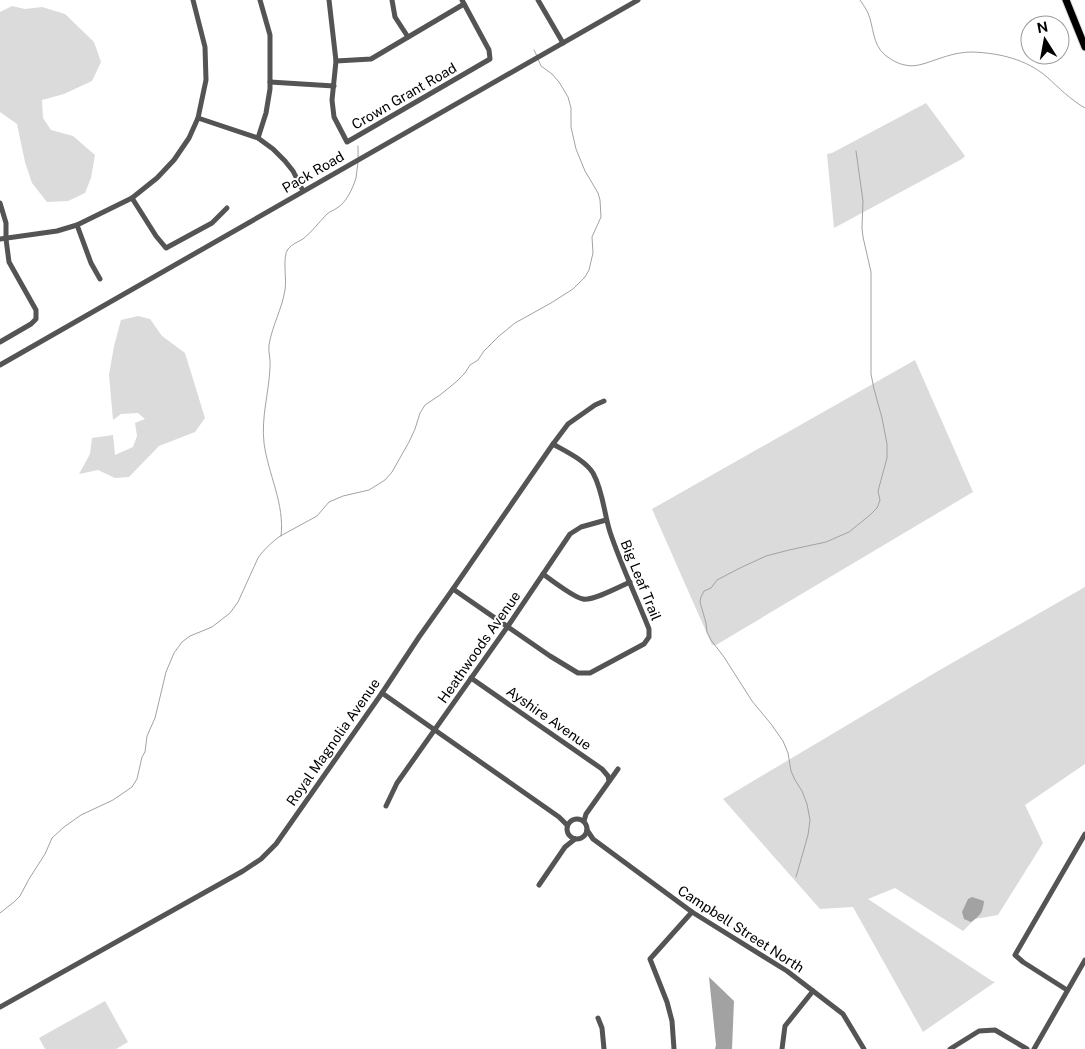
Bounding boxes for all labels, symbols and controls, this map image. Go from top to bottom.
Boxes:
north arrow [1020,15,1070,65]
text: N [1036,18,1049,36]
street label: Crown Grant Road [349,60,459,132]
street label: Pack Road [279,148,347,196]
street label: Big Leaf Trail [618,537,664,623]
street label: Heathwoods Avenue [434,588,524,706]
street label: Royal Magnolia Avenue [283,675,383,809]
street label: Ayshire Avenue [504,683,595,753]
street label: Campbell Street North [675,882,807,976]

